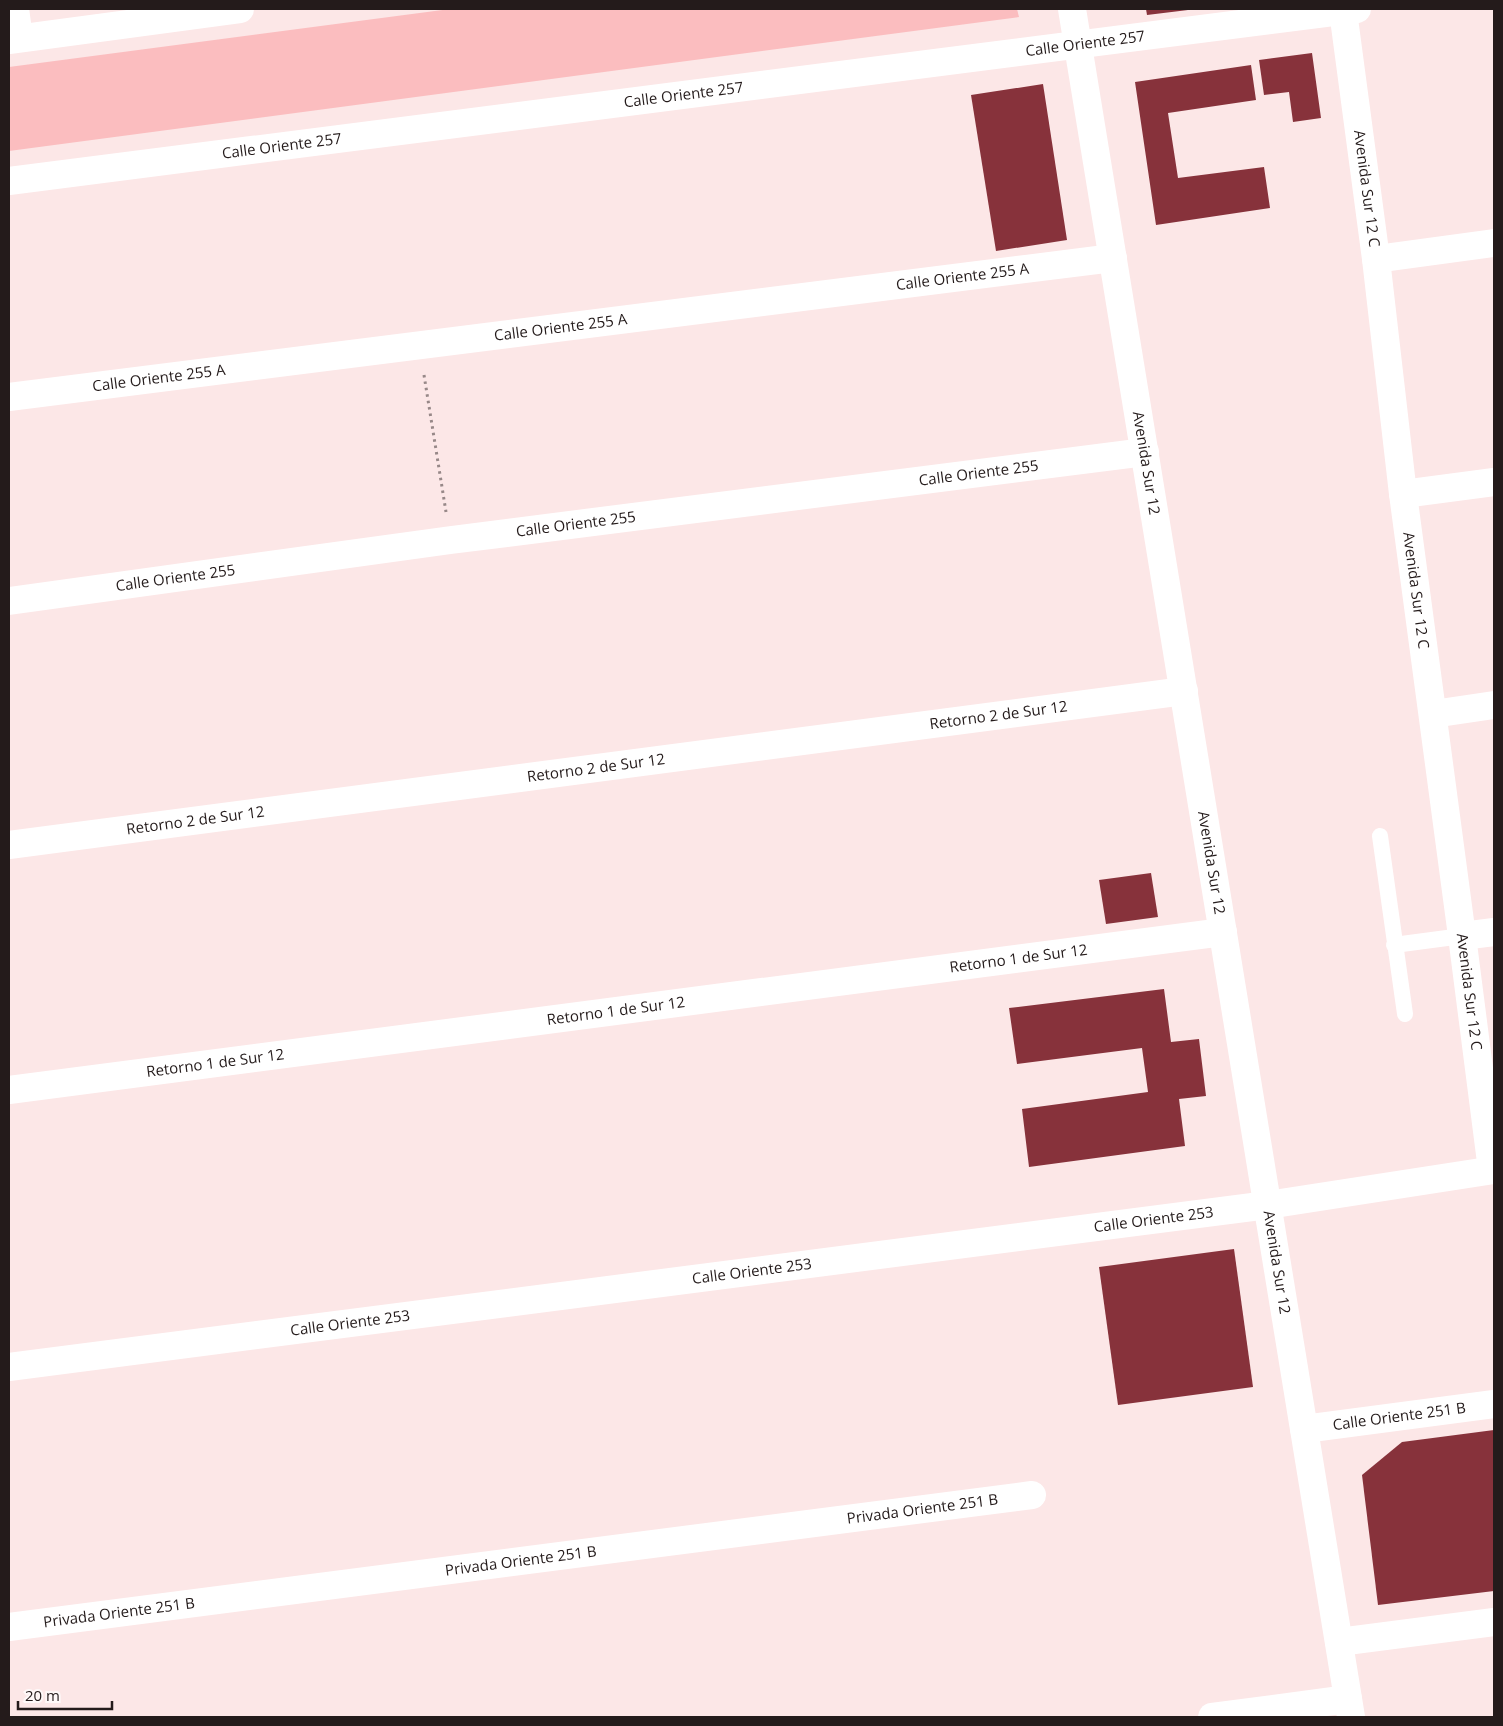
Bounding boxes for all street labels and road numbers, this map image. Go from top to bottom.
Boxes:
street label: Calle Oriente 257 [1024,25,1146,60]
street label: Calle Oriente 257 [622,76,744,111]
street label: Calle Oriente 257 [221,128,343,163]
street label: Avenida Sur 12 C [1350,129,1385,248]
street label: Calle Oriente 255 A [895,258,1030,294]
street label: Calle Oriente 255 A [493,308,629,345]
street label: Calle Oriente 255 A [91,359,227,395]
street label: Avenida Sur 12 [1129,410,1165,516]
street label: Calle Oriente 255 [917,455,1039,490]
street label: Calle Oriente 255 [515,506,637,541]
street label: Avenida Sur 12 C [1399,531,1435,650]
street label: Calle Oriente 255 [114,559,236,595]
street label: Retorno 2 de Sur 12 [928,695,1069,733]
street label: Retorno 2 de Sur 12 [526,748,666,786]
street label: Retorno 2 de Sur 12 [125,801,266,839]
street label: Avenida Sur 12 [1194,809,1231,916]
street label: Avenida Sur 12 C [1453,932,1488,1051]
street label: Retorno 1 de Sur 12 [948,939,1089,977]
street label: Retorno 1 de Sur 12 [546,991,686,1029]
street label: Retorno 1 de Sur 12 [145,1043,285,1081]
street label: Calle Oriente 253 [1092,1201,1214,1236]
street label: Avenida Sur 12 [1259,1209,1296,1315]
street label: Calle Oriente 253 [691,1253,813,1288]
street label: Calle Oriente 253 [289,1305,411,1340]
street label: Calle Oriente 251 B [1331,1397,1467,1434]
street label: Privada Oriente 251 B [845,1488,999,1528]
street label: Privada Oriente 251 B [444,1540,598,1580]
street label: Privada Oriente 251 B [42,1592,196,1631]

